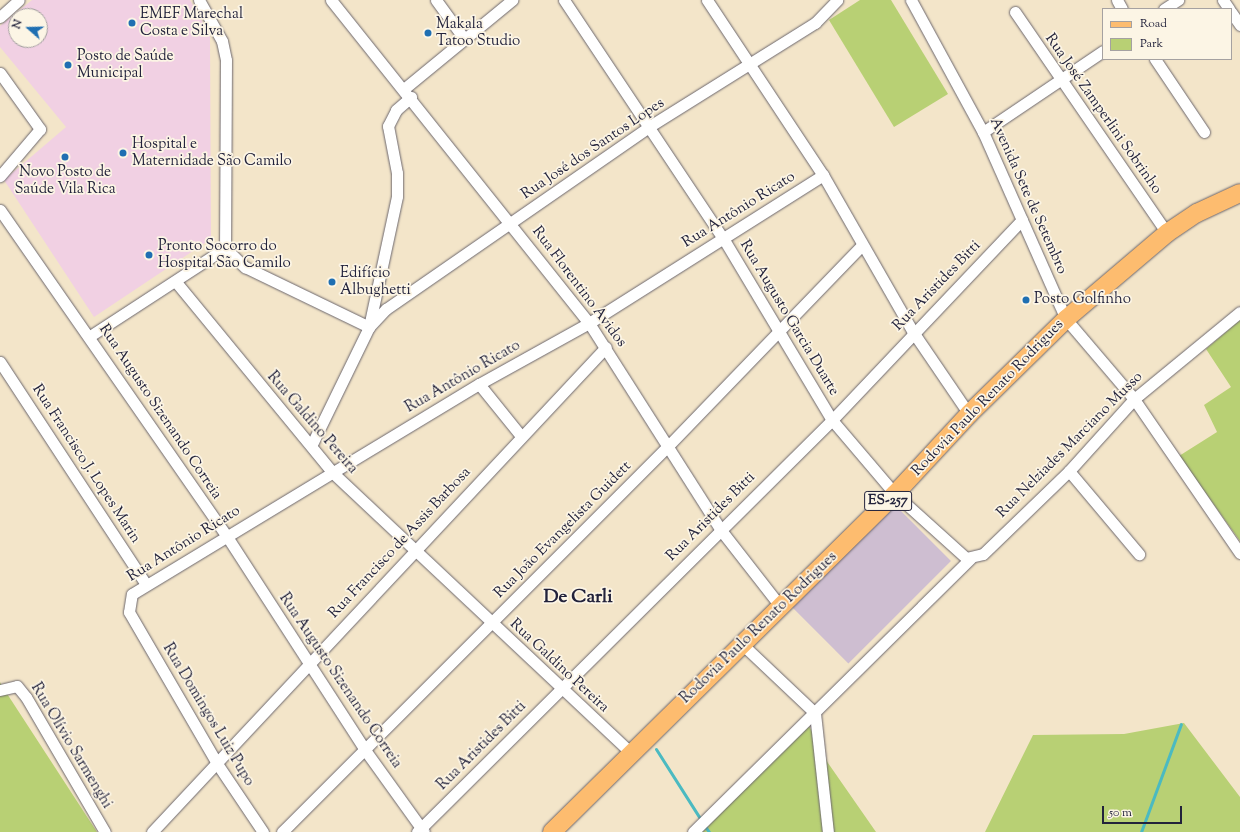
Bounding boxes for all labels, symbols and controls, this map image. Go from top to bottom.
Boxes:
place label: EMEF Marechal Costa e Silva [140,5,243,40]
north arrow [8,8,48,48]
legend [1102,8,1232,60]
place label: Makala Tatoo Studio [436,15,520,50]
text: Road [1140,15,1167,33]
text: N [9,17,27,31]
marker: EMEF Marechal Costa e Silva [127,18,137,28]
marker: Makala Tatoo Studio [423,28,433,38]
street label: Rua José Zamperlini Sobrinho [1041,30,1165,198]
text: Park [1140,35,1163,53]
place label: Posto de Saúde Municipal [77,47,174,82]
marker: Posto de Saúde Municipal [62,59,74,71]
street label: Rua José dos Santos Lopes [518,94,668,204]
street label: Avenida Sete de Setembro [985,115,1071,277]
place label: Hospital e Maternidade São Camilo [132,135,292,170]
marker: Hospital e Maternidade São Camilo [117,147,129,159]
marker: Novo Posto de Saúde Vila Rica [60,152,70,162]
place label: Novo Posto de Saúde Vila Rica [14,163,116,198]
street label: Rua Antônio Ricato [679,168,799,252]
street label: Rua Florentino Avidos [528,223,630,351]
place label: Pronto Socorro do Hospital São Camilo [158,237,291,272]
street label: Rua Augusto Garcia Duarte [735,237,843,399]
street label: Rua Aristides Bitti [889,237,985,335]
marker: Pronto Socorro do Hospital São Camilo [143,249,155,261]
place label: Edifício Albughetti [340,264,411,299]
marker: Edifício Albughetti [327,277,337,287]
place label: Posto Golfinho [1034,291,1131,309]
marker: Posto Golfinho [1021,295,1031,305]
street label: Rodovia Paulo Renato Rodrigues [908,316,1068,480]
street label: Rua Augusto Sizenando Correia [95,321,225,503]
street label: Rua Antônio Ricato [402,337,524,417]
street label: Rua Galdino Pereira [263,368,361,478]
street label: Rua Nelziades Marciano Musso [993,368,1147,522]
street label: Rua Francisco J. Lopes Marin [28,381,144,547]
street label: Rua João Evangelista Guidett [491,458,635,602]
street label: Rua Francisco de Assis Barbosa [325,464,475,622]
street label: Rua Aristides Bitti [663,469,759,565]
road number: ES-257 [864,489,912,513]
street label: Rua Antônio Ricato [124,502,244,586]
street label: Rodovia Paulo Renato Rodrigues [677,548,841,708]
district label: De Carli [543,587,613,609]
street label: Rua Augusto Sizenando Correia [275,590,405,772]
street label: Rua Galdino Pereira [506,615,612,717]
street label: Rua Domingos Luiz Pupo [158,640,258,790]
street label: Rua Olívio Sarmenghi [26,680,116,812]
street label: Rua Aristides Bitti [434,698,530,794]
scale bar [1104,798,1184,824]
text: 50 m [1109,804,1132,822]

